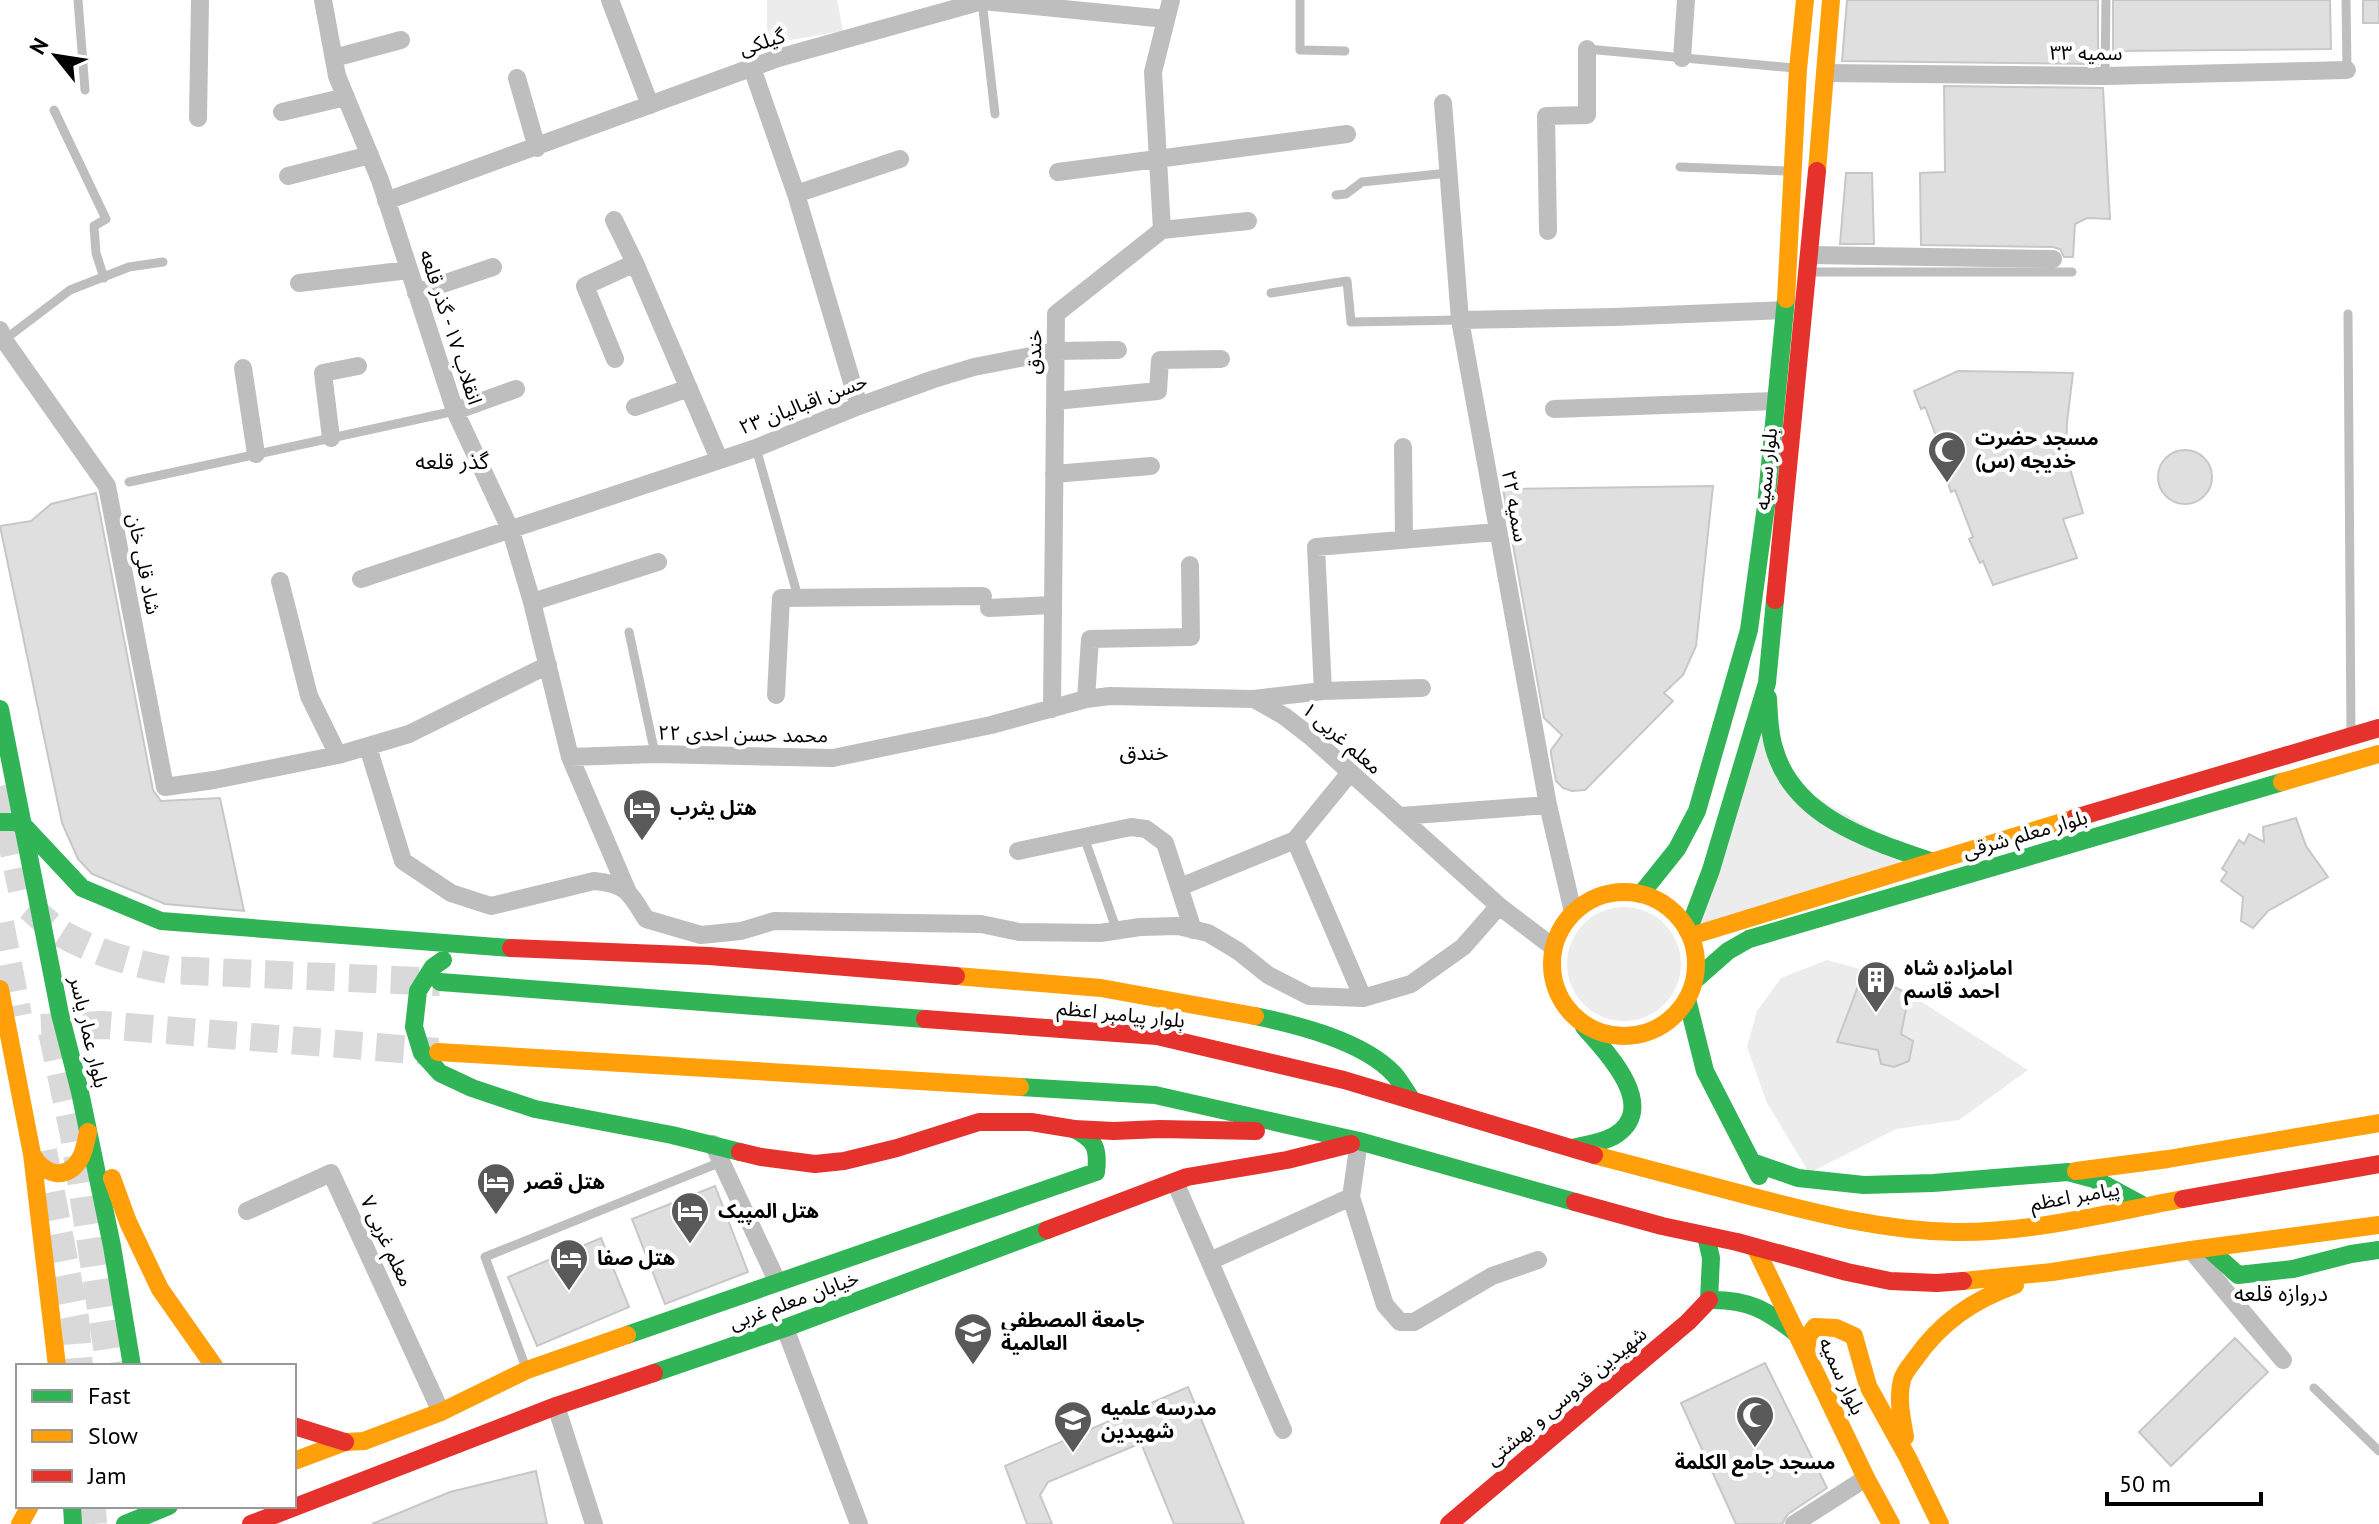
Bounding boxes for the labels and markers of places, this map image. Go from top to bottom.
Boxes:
place label: مسجد حضرت خدیجه (س) [1975,425,2099,474]
mosque icon: مسجد حضرت خدیجه (س) [1926,429,1968,484]
hotel icon: هتل یثرب [621,787,663,842]
place label: هتل یثرب [670,795,757,821]
place label: امامزاده شاه احمد قاسم [1904,955,2013,1006]
building icon: امامزاده شاه احمد قاسم [1855,959,1897,1014]
hotel icon: هتل قصر [475,1161,517,1216]
place label: هتل قصر [523,1169,605,1195]
hotel icon: هتل المپیک [669,1190,711,1245]
place label: هتل المپیک [718,1198,819,1225]
hotel icon: هتل صفا [548,1237,590,1292]
place label: هتل صفا [597,1245,675,1271]
place label: جامعة المصطفی العالمیة [1001,1307,1145,1356]
school or university icon: جامعة المصطفی العالمیة [952,1311,994,1366]
mosque icon: مسجد جامع الکلمة [1734,1394,1776,1449]
place label: مدرسه علمیه شهیدین [1101,1395,1217,1444]
school or university icon: مدرسه علمیه شهیدین [1052,1399,1094,1454]
place label: مسجد جامع الکلمة [1675,1449,1835,1477]

